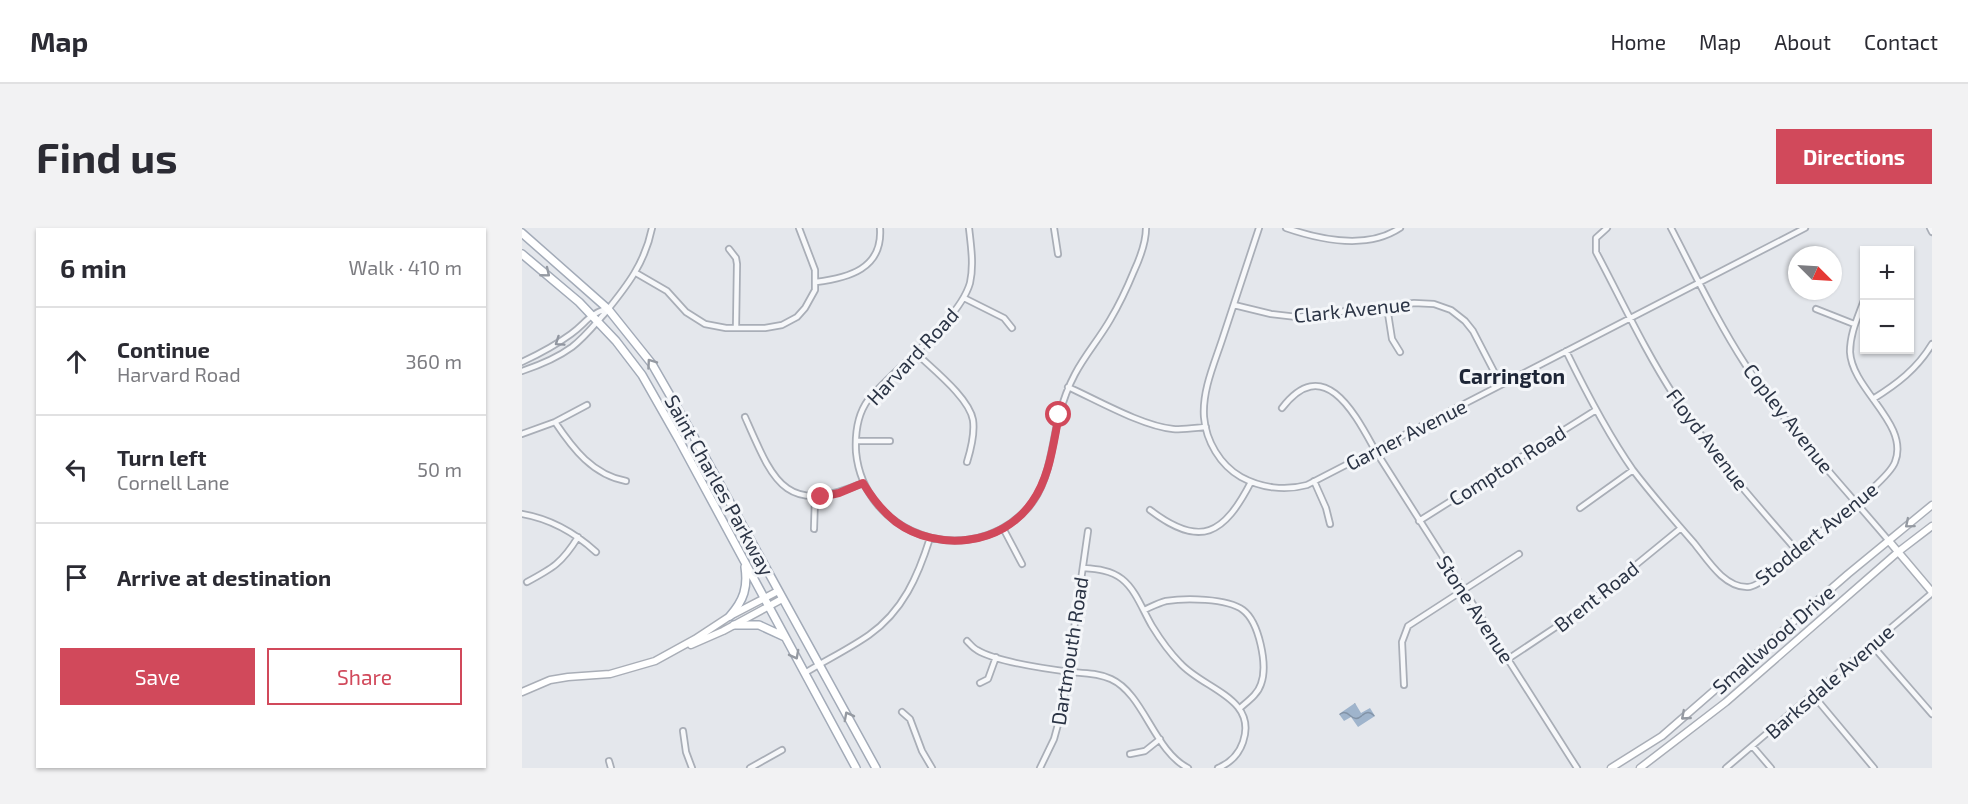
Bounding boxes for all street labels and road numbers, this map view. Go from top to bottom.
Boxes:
street label: Clark Avenue [1292,291,1412,327]
street label: Harvard Road [861,303,963,409]
street label: Copley Avenue [1739,359,1839,477]
street label: Floyd Avenue [1662,383,1754,495]
street label: Saint Charles Parkway [660,390,780,580]
street label: Garner Avenue [1342,393,1470,475]
street label: Compton Road [1444,420,1570,510]
street label: Stoddert Avenue [1750,476,1882,590]
street label: Stone Avenue [1432,551,1520,667]
street label: Brent Road [1549,556,1643,636]
street label: Dartmouth Road [1045,575,1093,727]
street label: Smallwood Drive [1707,579,1839,699]
street label: Barksdale Avenue [1760,619,1898,743]

